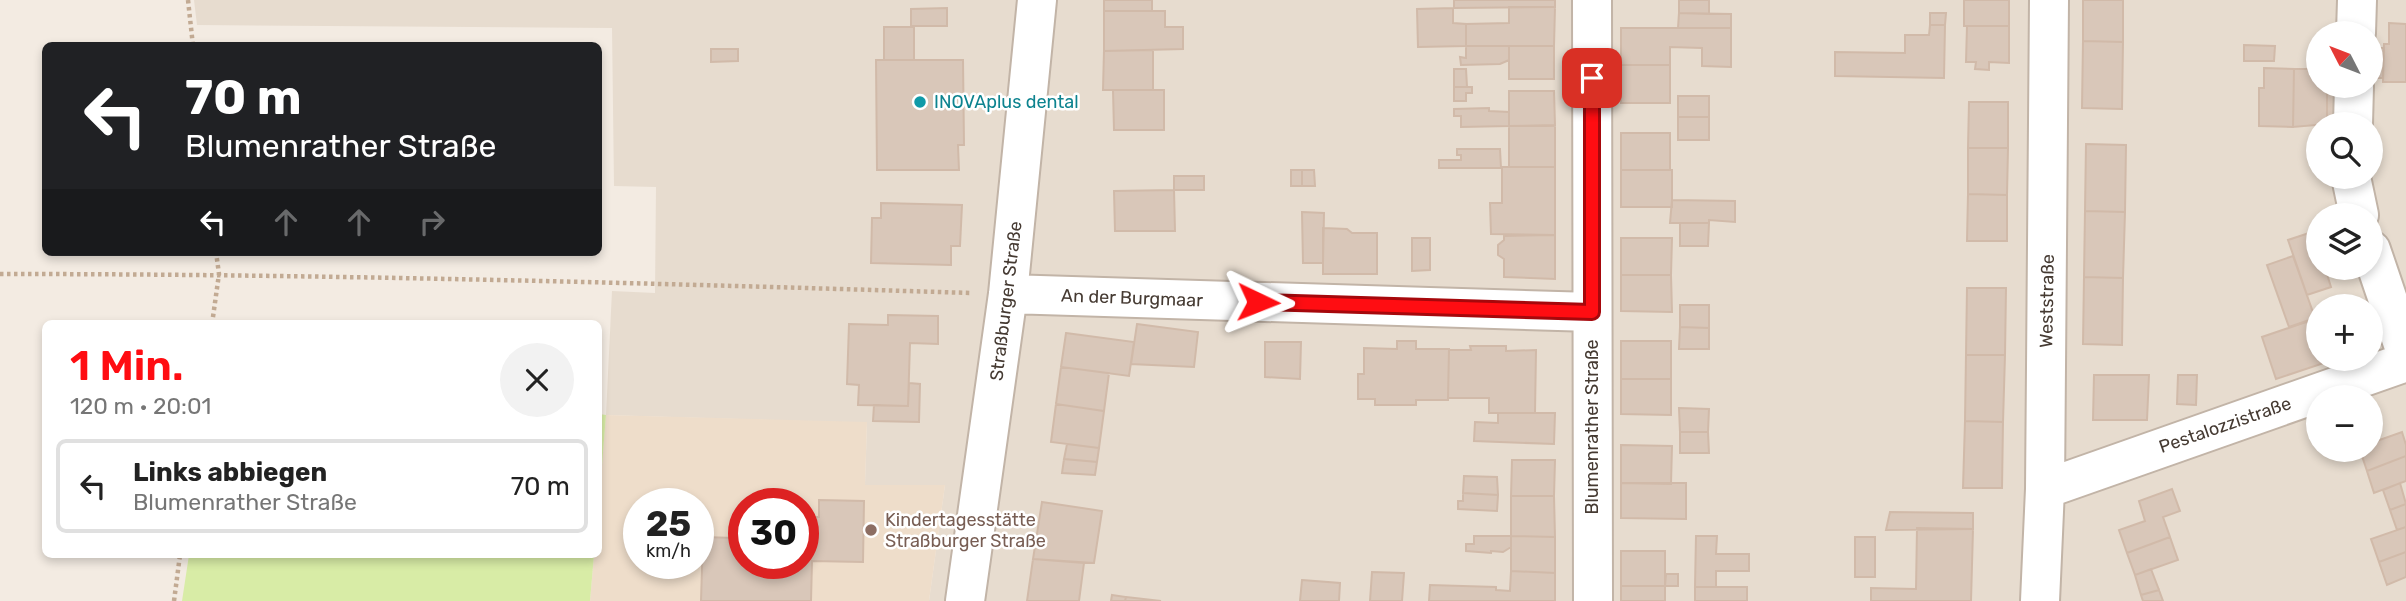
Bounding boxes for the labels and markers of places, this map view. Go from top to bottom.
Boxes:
pin [1562,48,1622,108]
place label: INOVAplus dental [934,91,1079,113]
marker: INOVAplus dental [912,94,928,110]
place label: Kindertagesstätte Straßburger Straße [885,509,1046,552]
marker: Kindertagesstätte Straßburger Straße [863,522,879,538]

